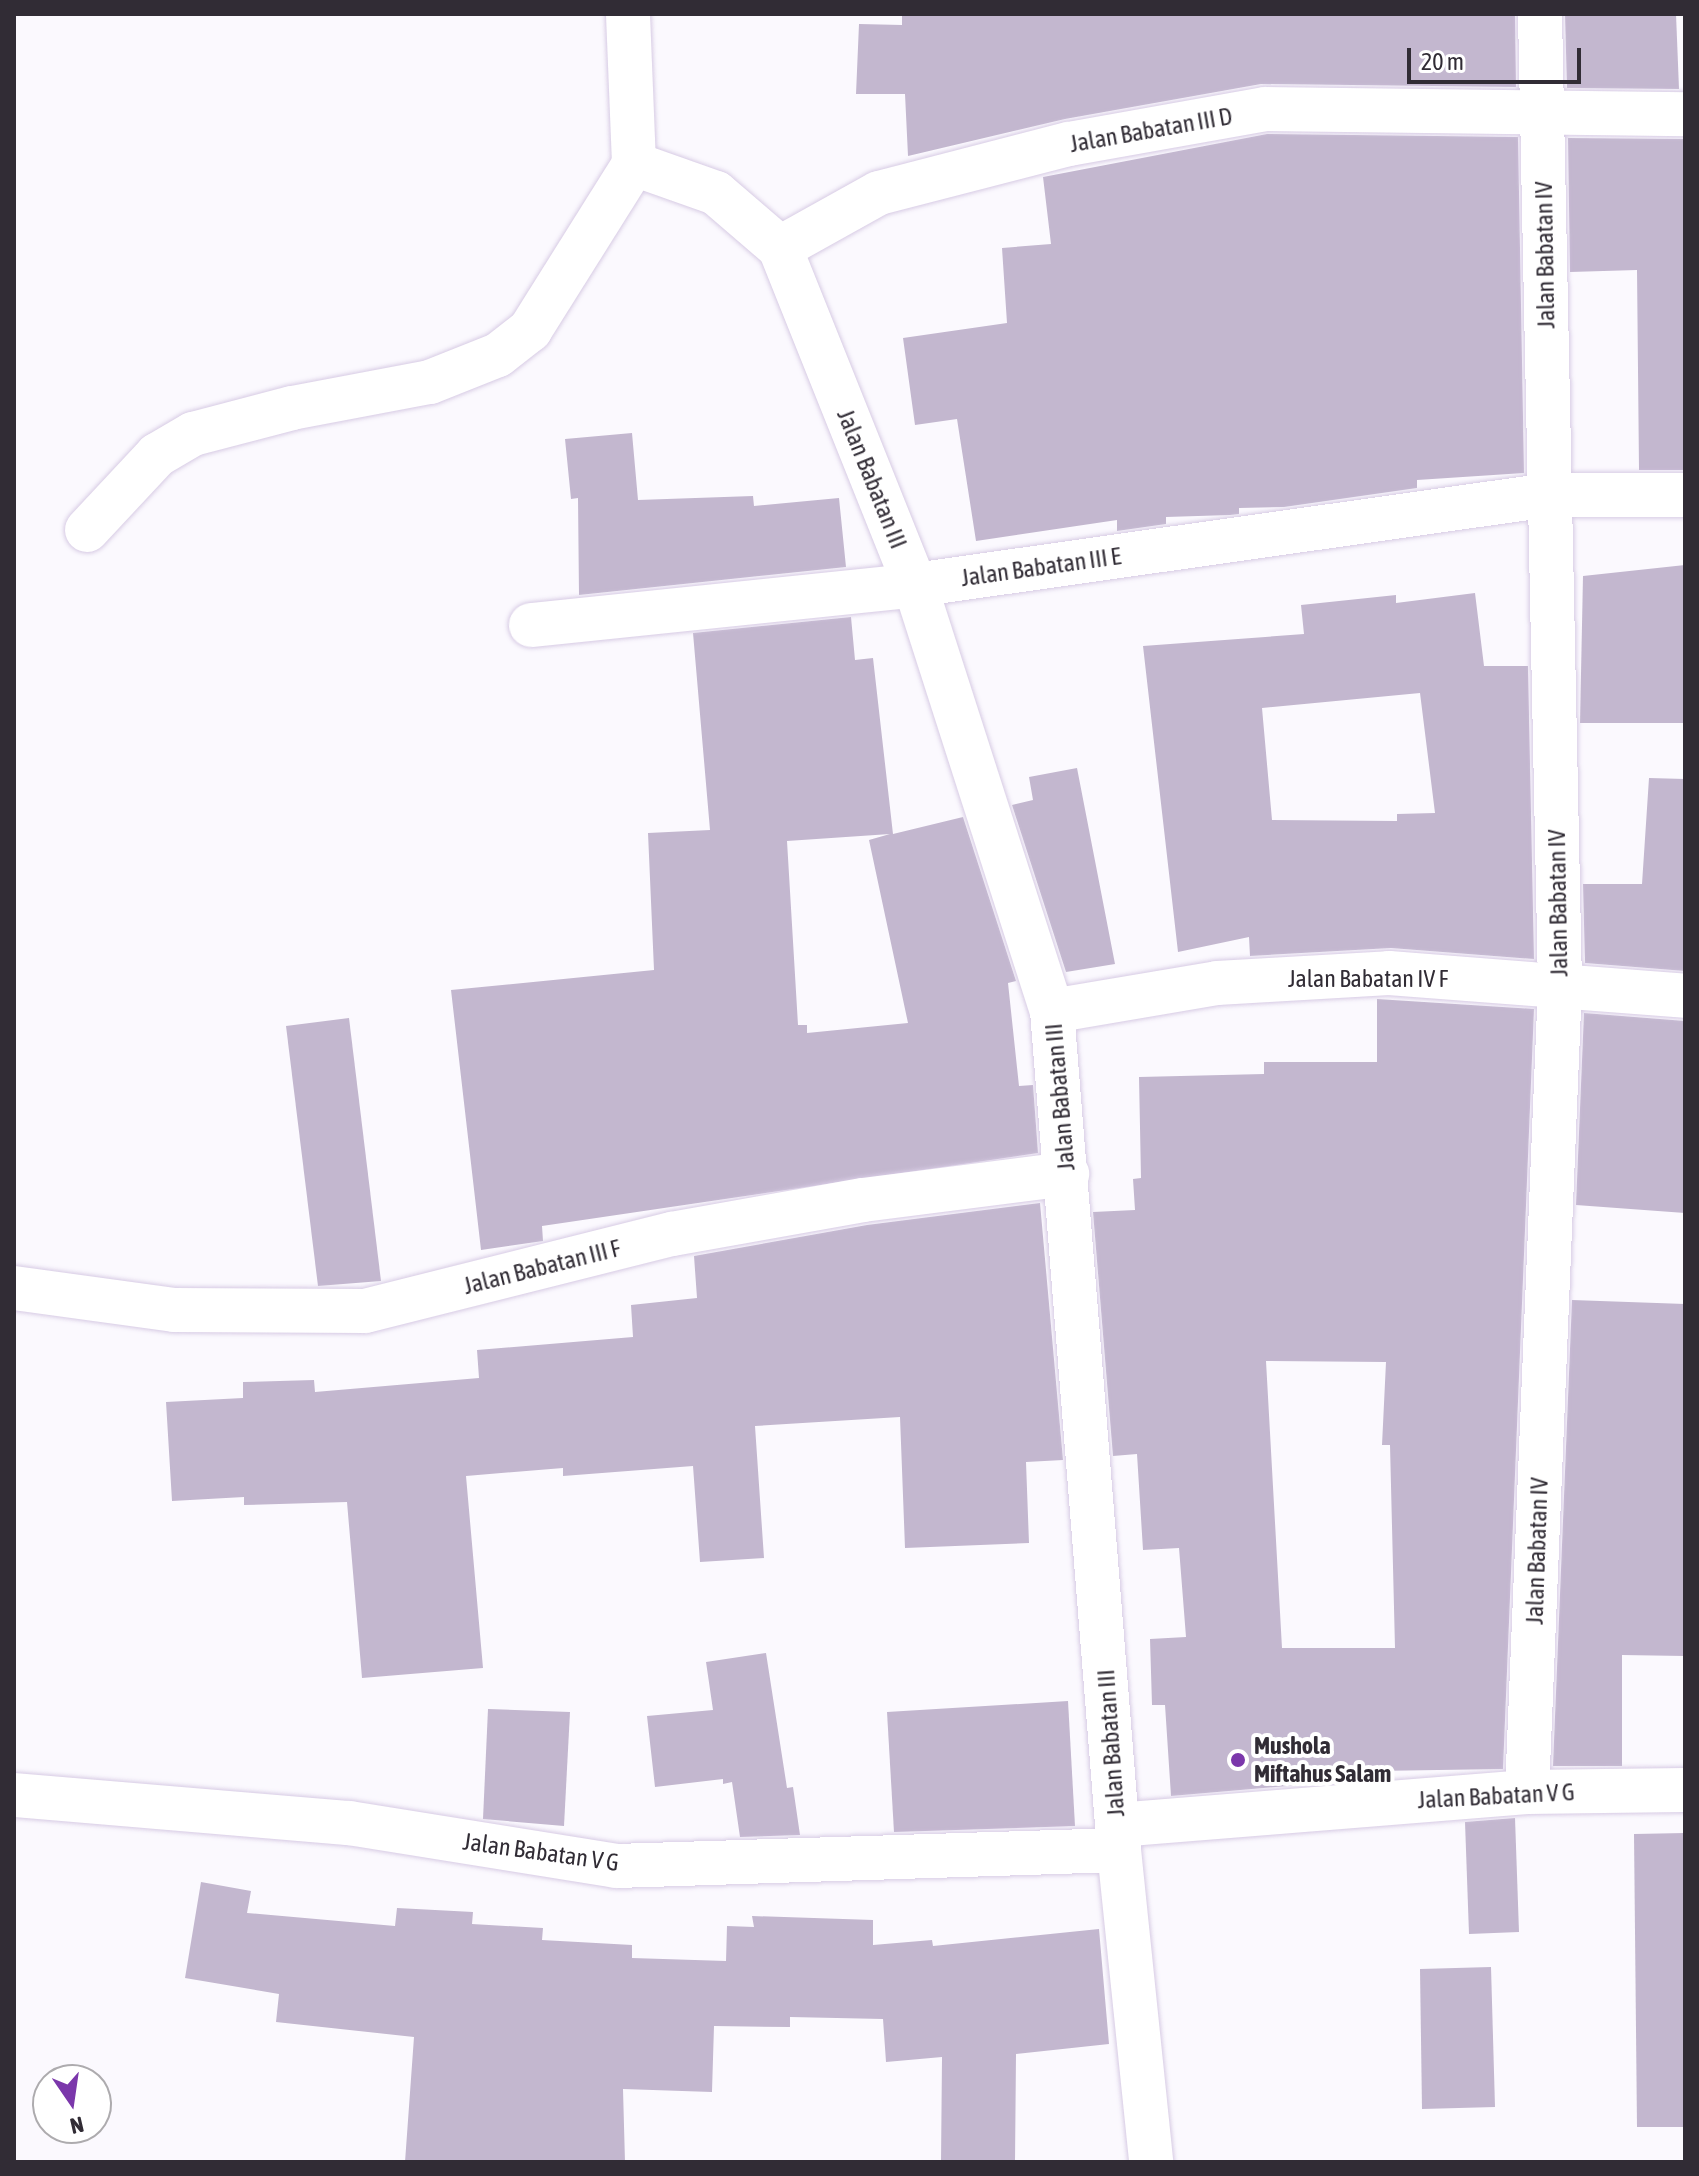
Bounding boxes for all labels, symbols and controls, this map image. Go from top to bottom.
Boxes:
scale bar [1411,32,1585,82]
text: 20 m [1421,48,1464,75]
street label: Jalan Babatan III D [1068,102,1234,158]
street label: Jalan Babatan IV [1529,181,1561,329]
street label: Jalan Babatan III [831,405,913,553]
street label: Jalan Babatan III E [959,542,1123,592]
street label: Jalan Babatan IV [1542,829,1574,977]
street label: Jalan Babatan IV F [1288,965,1448,993]
street label: Jalan Babatan III [1039,1022,1081,1172]
street label: Jalan Babatan III F [461,1234,623,1300]
street label: Jalan Babatan IV [1520,1477,1554,1625]
street label: Jalan Babatan III [1091,1668,1131,1818]
place label: Mushola Miftahus Salam [1254,1732,1391,1788]
marker: Mushola Miftahus Salam [1229,1751,1247,1769]
street label: Jalan Babatan V G [1417,1778,1575,1814]
street label: Jalan Babatan V G [461,1827,621,1877]
north arrow [32,2064,112,2144]
text: N [68,2111,86,2140]

